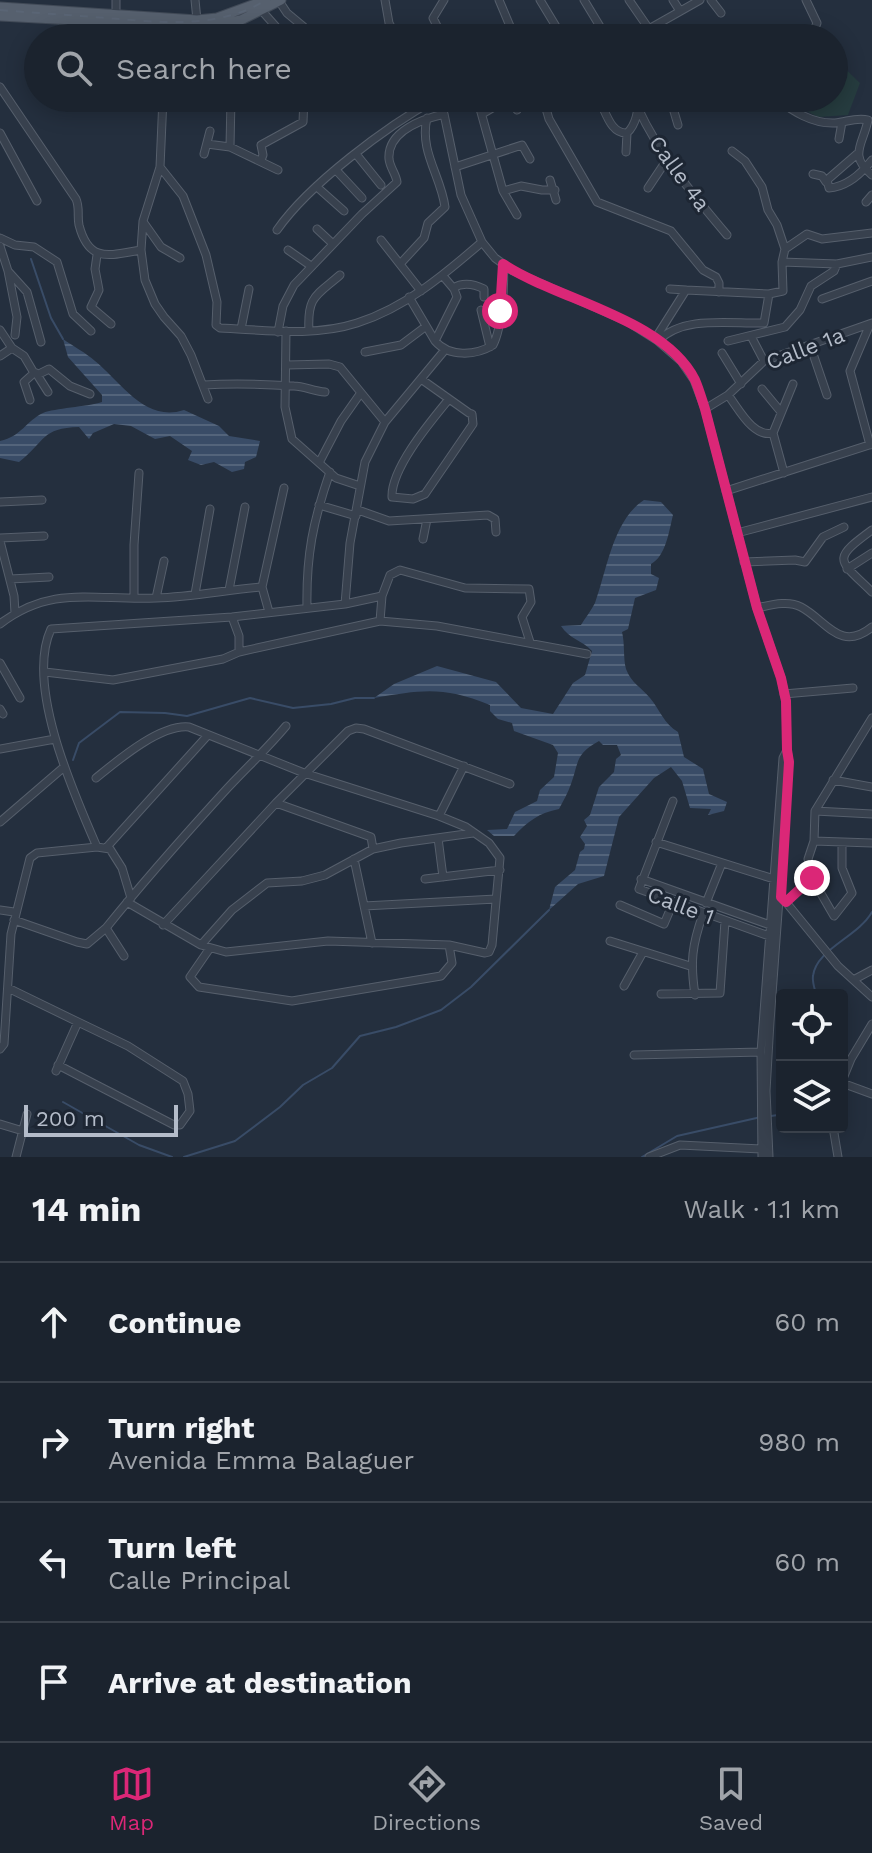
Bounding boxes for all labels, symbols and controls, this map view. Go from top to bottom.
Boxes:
search box [24,24,848,112]
icon: search [52,46,96,90]
text: Search here [116,51,292,86]
street label: Calle 4a [644,131,715,216]
route start [482,293,518,329]
street label: Calle 1a [763,322,848,375]
route end [794,860,830,896]
street label: Calle 1 [644,881,718,930]
map controls [776,989,848,1133]
button: locate [776,989,848,1061]
button: layers [776,1061,848,1133]
scale bar [24,1101,178,1137]
text: 200 m [36,1106,105,1131]
text: 14 min [32,1189,141,1229]
text: Walk · 1.1 km [684,1194,840,1224]
icon: ahead [32,1300,76,1344]
text: Continue [108,1305,241,1340]
text: 60 m [774,1307,840,1337]
text: Turn right [108,1410,254,1445]
icon: right [32,1420,76,1464]
text: 980 m [758,1427,840,1457]
text: Avenida Emma Balaguer [108,1445,414,1475]
text: Turn left [108,1530,236,1565]
icon: left [32,1540,76,1584]
text: 60 m [774,1547,840,1577]
text: Calle Principal [108,1565,290,1595]
icon: arrive [32,1660,76,1704]
text: Arrive at destination [108,1665,412,1700]
tab: Map [109,1762,154,1835]
tab: Directions [372,1762,481,1835]
tab: Saved [699,1762,763,1835]

